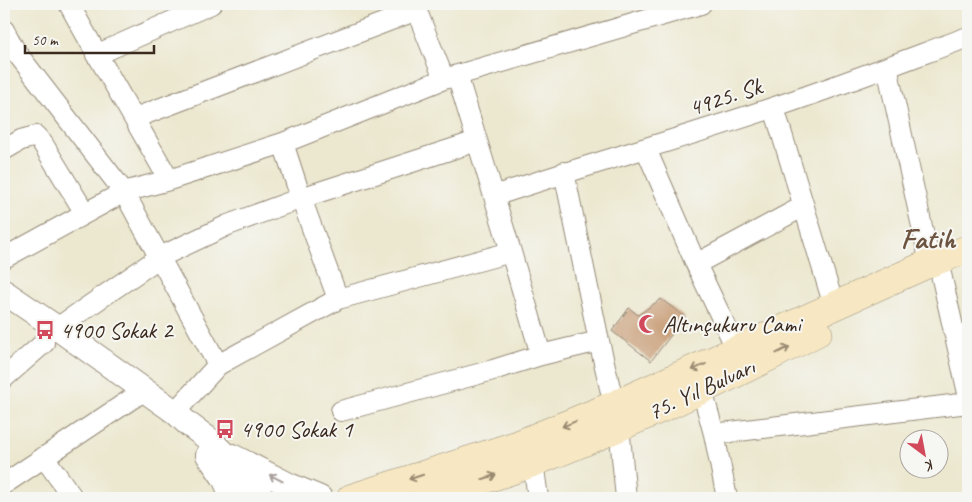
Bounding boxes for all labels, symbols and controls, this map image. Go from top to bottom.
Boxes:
scale bar [25,22,154,54]
text: 50 m [32,31,59,50]
street label: 4925. Sk [685,71,767,123]
district label: Fatih [901,220,957,257]
place label: Altınçukuru Cami [663,309,803,339]
mosque icon: Altınçukuru Cami [637,313,659,335]
place label: 4900 Sokak 2 [60,315,175,345]
bus stop icon: 4900 Sokak 2 [34,319,56,341]
one-way arrow [775,345,790,354]
street label: 75. Yıl Bulvarı [643,351,761,427]
one-way arrow [692,362,707,372]
place label: 4900 Sokak 1 [240,414,354,444]
bus stop icon: 4900 Sokak 1 [214,418,236,440]
one-way arrow [562,420,577,429]
north arrow [900,430,950,480]
text: K [921,456,938,475]
one-way arrow [481,472,497,481]
one-way arrow [269,473,284,482]
one-way arrow [408,473,424,483]

